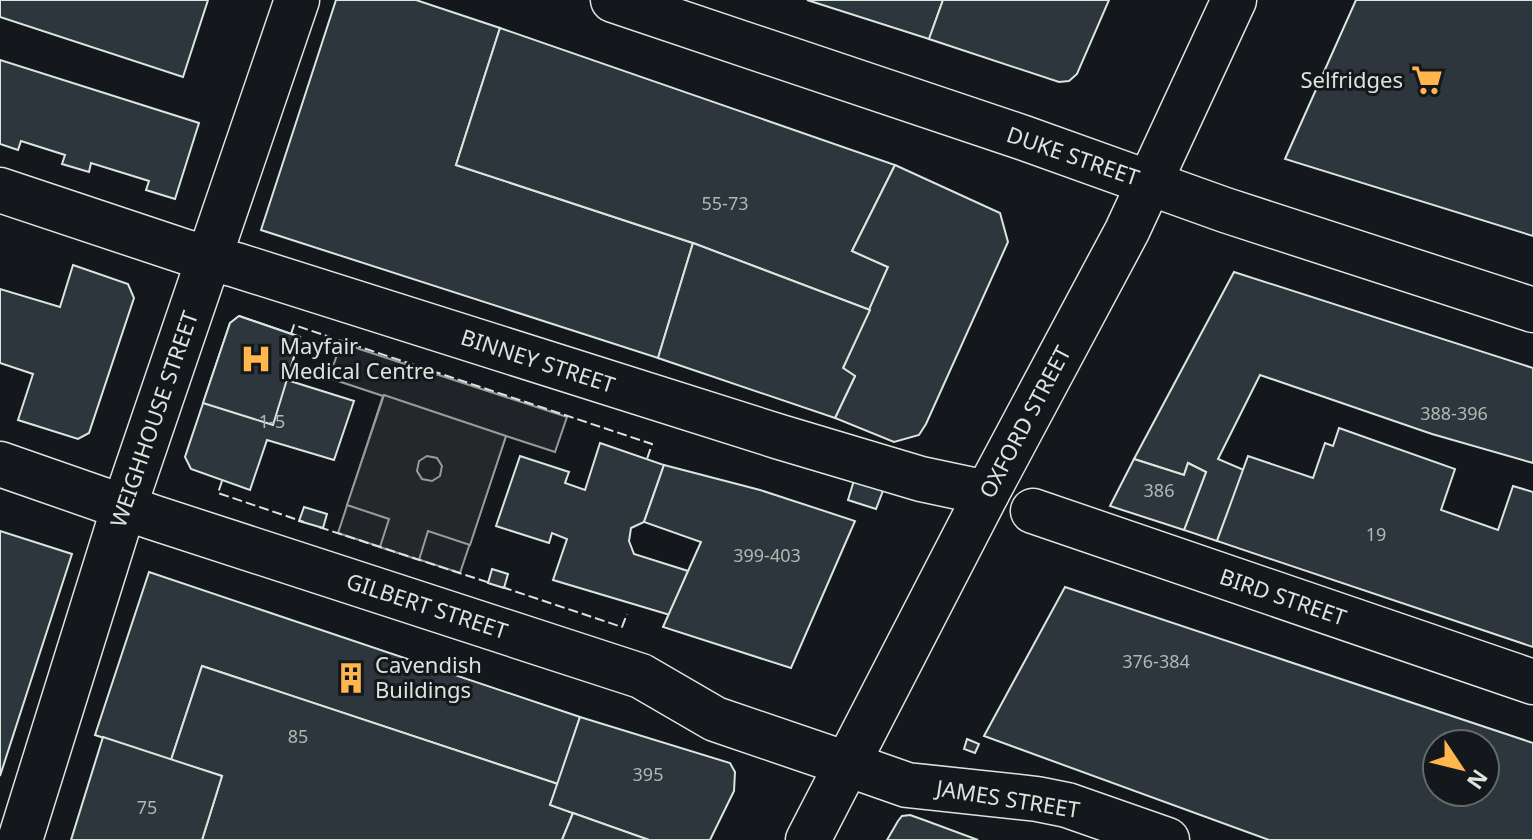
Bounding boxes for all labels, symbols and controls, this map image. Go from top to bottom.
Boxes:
supermarket icon: Selfridges [1410,63,1444,97]
place label: Selfridges [1301,64,1403,94]
street label: DUKE STREET [1003,118,1144,192]
house number: 55-73 [702,191,748,215]
street label: WEIGHHOUSE STREET [102,307,204,531]
street label: BINNEY STREET [457,321,619,399]
place label: Mayfair Medical Centre [280,330,435,385]
street label: OXFORD STREET [971,340,1077,503]
hospital icon: Mayfair Medical Centre [239,342,273,376]
house number: 388-396 [1420,401,1488,425]
house number: 1-5 [259,409,285,433]
house number: 386 [1144,478,1174,502]
house number: 19 [1366,522,1386,546]
house number: 399-403 [733,543,801,567]
street label: BIRD STREET [1216,560,1351,632]
street label: GILBERT STREET [343,565,512,645]
place label: Cavendish Buildings [375,649,482,704]
house number: 376-384 [1122,649,1190,673]
building icon: Cavendish Buildings [334,661,368,695]
house number: 85 [288,724,308,748]
north arrow [1421,728,1501,808]
house number: 395 [633,762,663,786]
text: N [1461,764,1496,796]
street label: JAMES STREET [932,772,1082,824]
house number: 75 [137,795,157,819]

